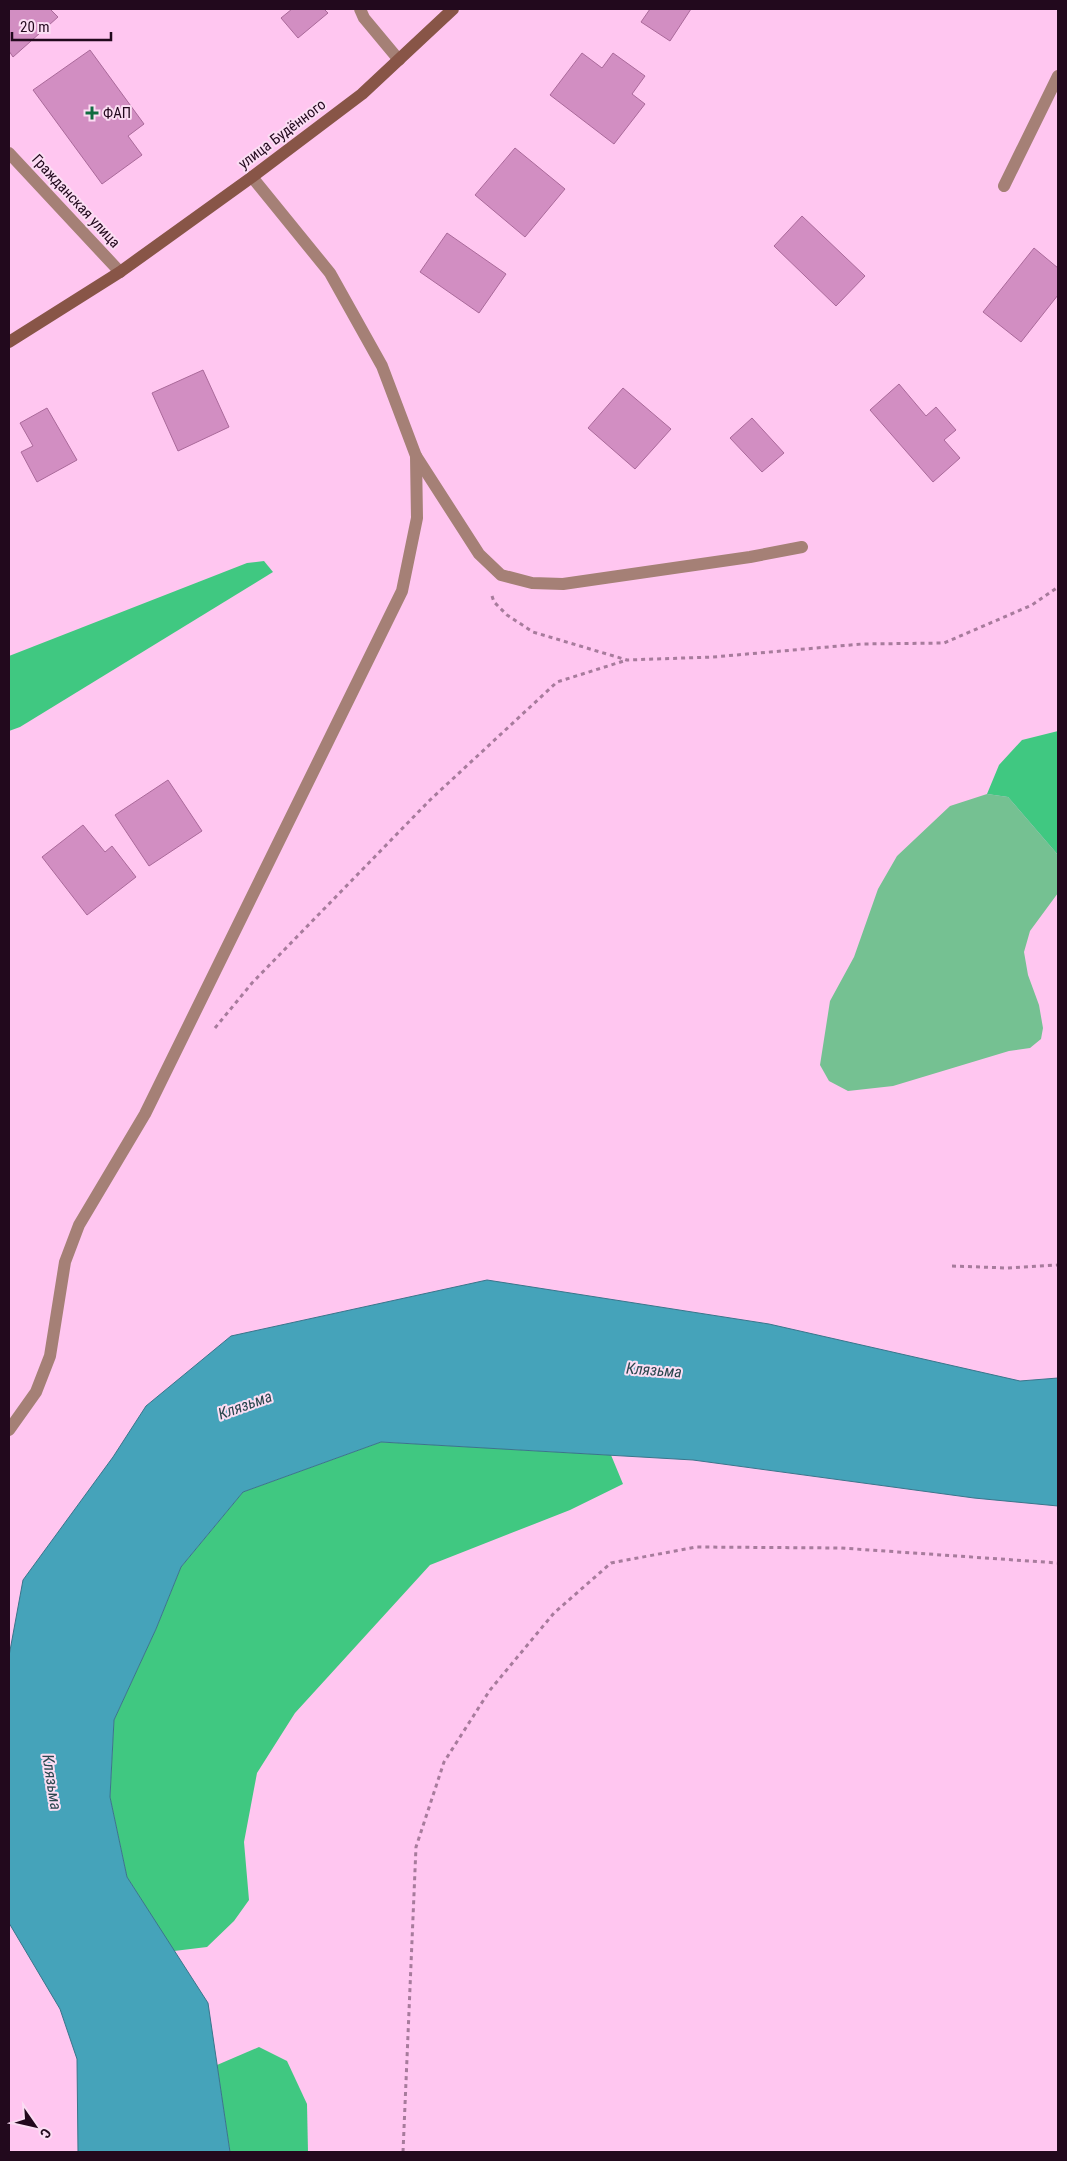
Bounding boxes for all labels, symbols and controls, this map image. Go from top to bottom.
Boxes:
scale bar [12,10,111,42]
text: 20 m [20,18,50,36]
street label: улица Будённого [235,95,329,173]
place label: ФАП [103,104,131,122]
marker: ФАП [85,106,99,120]
street label: Гражданская улица [28,150,124,252]
water label: Клязьма [625,1359,683,1381]
water label: Клязьма [215,1387,275,1423]
water label: Клязьма [38,1753,66,1811]
north arrow [10,2101,60,2151]
text: С [37,2125,55,2141]

